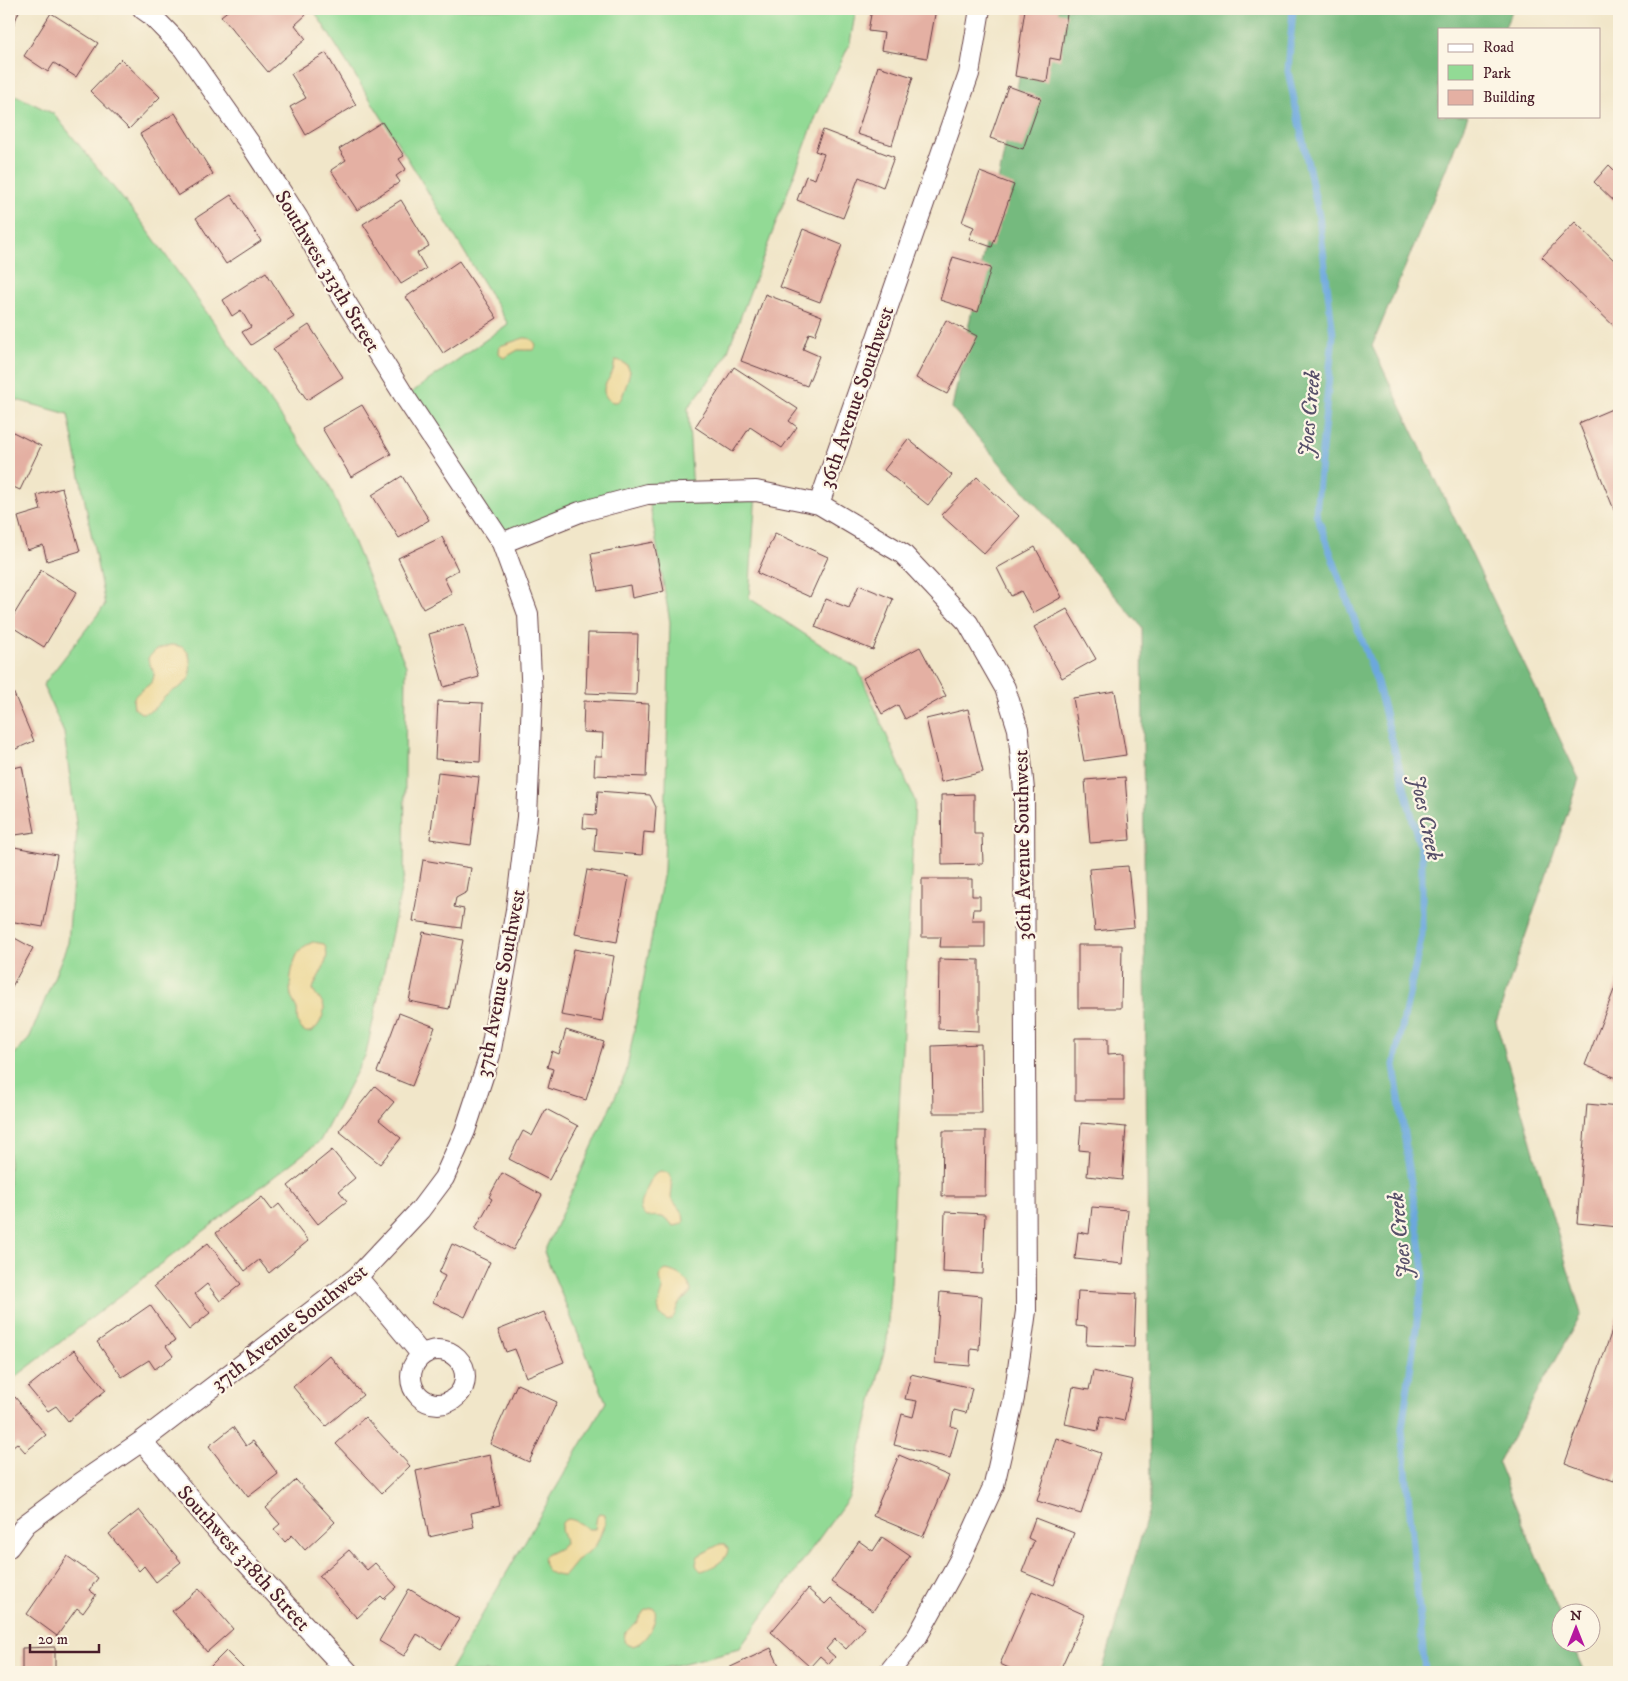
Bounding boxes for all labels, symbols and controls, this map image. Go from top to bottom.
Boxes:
legend [1438,28,1600,118]
text: Road [1483,38,1515,57]
text: Park [1483,64,1512,83]
text: Building [1483,88,1535,107]
street label: Southwest 313th Street [268,186,386,358]
street label: 36th Avenue Southwest [814,303,900,492]
water label: Joes Creek [1292,369,1327,459]
street label: 36th Avenue Southwest [1008,749,1038,941]
water label: Joes Creek [1403,772,1448,864]
street label: 37th Avenue Southwest [470,887,532,1079]
water label: Joes Creek [1382,1190,1418,1281]
street label: 37th Avenue Southwest [206,1259,373,1397]
street label: Southwest 318th Street [171,1480,316,1637]
north arrow [1550,1604,1600,1654]
text: N [1570,1607,1582,1625]
scale bar [30,1621,99,1653]
text: 20 m [38,1630,68,1649]

